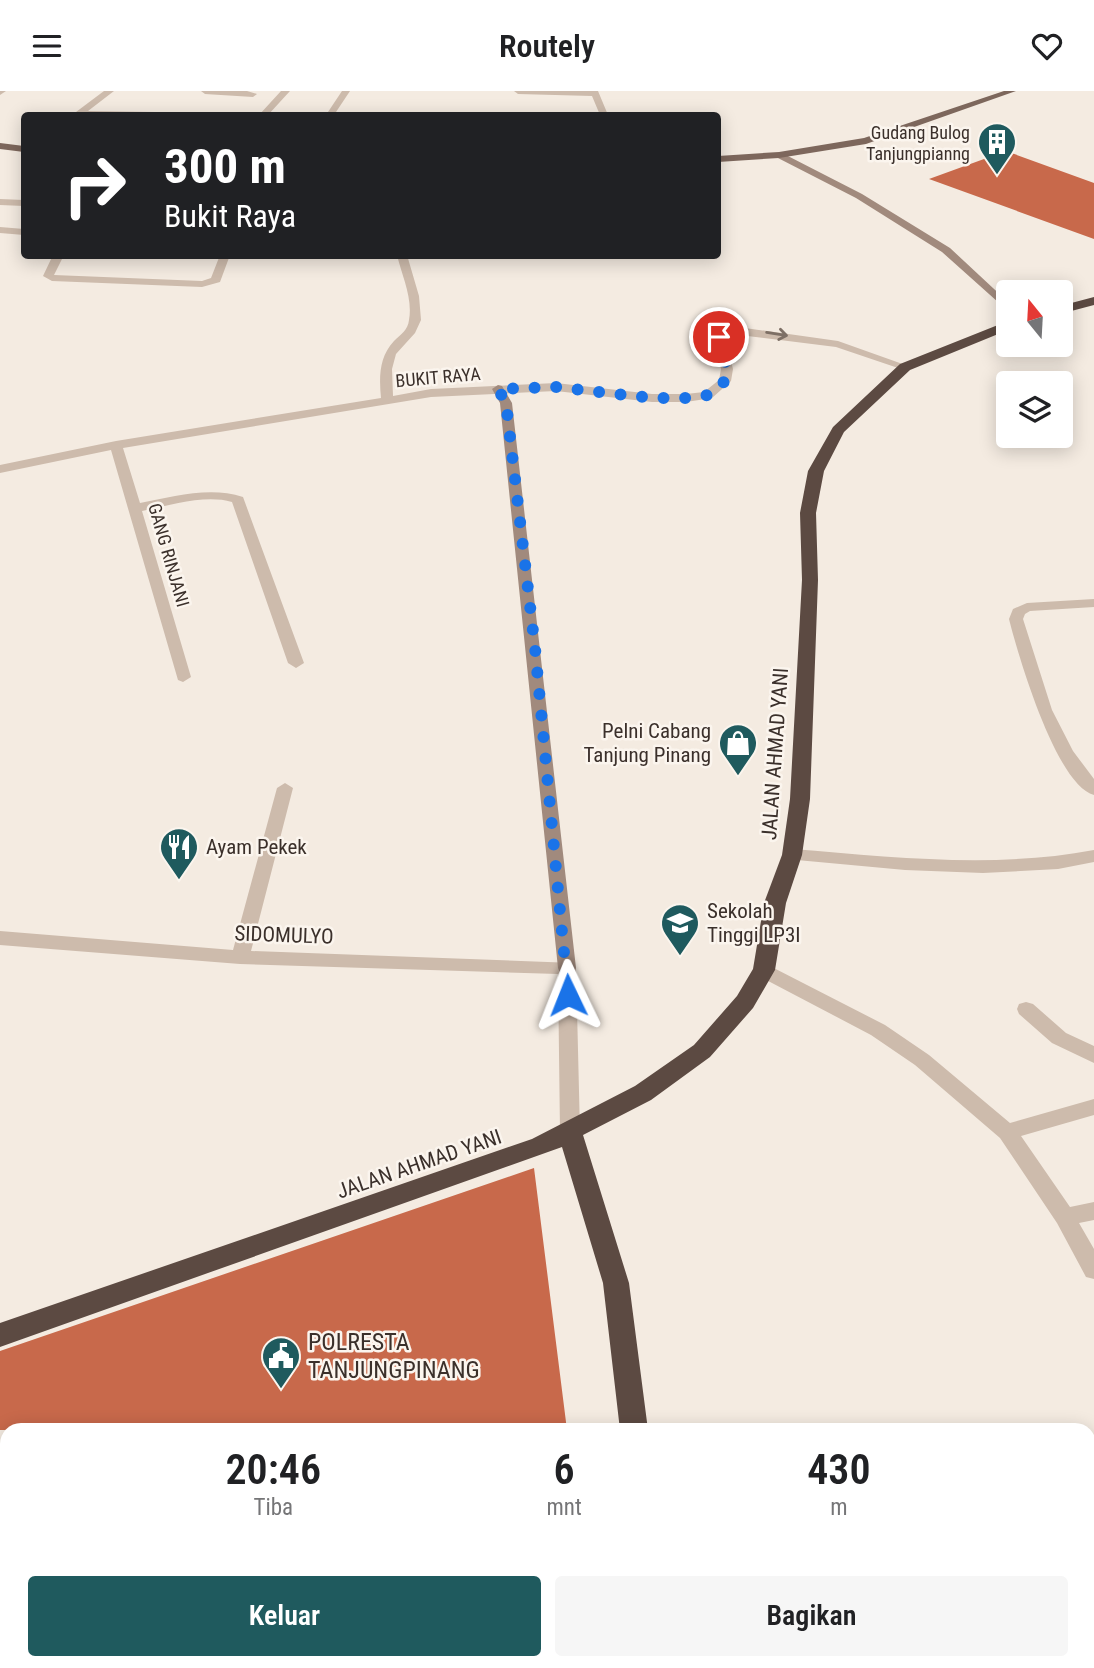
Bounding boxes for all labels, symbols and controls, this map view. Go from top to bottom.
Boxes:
icon: menu [28,27,66,65]
text: Routely [499,27,595,65]
icon: heart [1028,27,1066,65]
building icon: Gudang Bulog Tanjungpianng [976,121,1018,176]
place label: Gudang Bulog Tanjungpianng [866,122,970,164]
text: 300 m [164,138,286,195]
icon: right [49,140,140,231]
text: Bukit Raya [164,197,296,235]
north arrow [996,280,1073,357]
map controls [996,280,1073,448]
pin [689,307,749,367]
icon: arrive [700,318,738,356]
one-way arrow [766,328,788,341]
street label: BUKIT RAYA [395,363,482,391]
button: layers [996,371,1073,448]
street label: GANG RINJANI [144,501,194,609]
street label: JALAN AHMAD YANI [757,667,793,841]
place label: Pelni Cabang Tanjung Pinang [584,719,711,767]
shop icon: Pelni Cabang Tanjung Pinang [717,722,759,777]
restaurant icon: Ayam Pekek [158,826,200,881]
place label: Ayam Pekek [206,835,307,859]
place label: Sekolah Tinggi LP3I [707,899,801,947]
school or university icon: Sekolah Tinggi LP3I [659,902,701,957]
street label: SIDOMULYO [234,921,334,949]
position arrow [531,958,605,1032]
street label: JALAN AHMAD YANI [333,1125,505,1203]
place label: POLRESTA TANJUNGPINANG [308,1328,480,1384]
public building icon: POLRESTA TANJUNGPINANG [260,1335,302,1390]
text: 20:46 [225,1445,321,1494]
text: 6 [554,1445,575,1494]
text: 430 [807,1445,871,1494]
text: Tiba [253,1494,293,1521]
text: mnt [546,1494,582,1521]
text: m [830,1494,848,1521]
button: Keluar [28,1576,541,1656]
button: Bagikan [555,1576,1068,1656]

